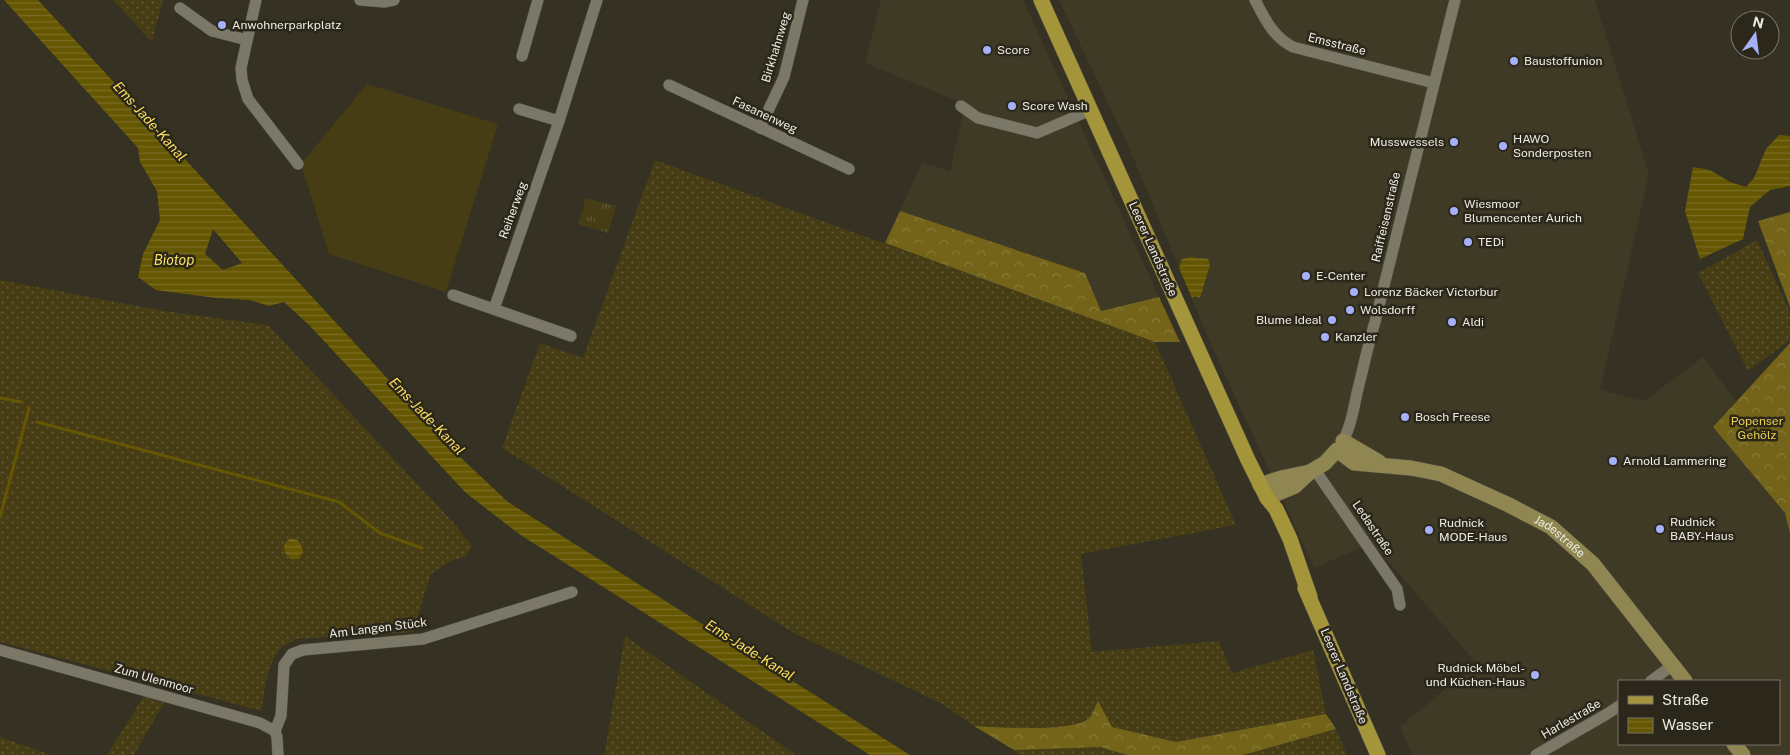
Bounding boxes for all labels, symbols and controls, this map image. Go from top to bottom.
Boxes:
street label: Birkhahnweg [759,10,793,84]
north arrow [1730,10,1780,60]
text: N [1751,13,1765,31]
place label: Anwohnerparkplatz [232,18,341,32]
marker: Anwohnerparkplatz [216,19,228,31]
street label: Emsstraße [1307,30,1368,58]
place label: Score [997,43,1030,57]
marker: Score [981,44,993,56]
place label: Baustoffunion [1524,54,1603,68]
marker: Baustoffunion [1508,55,1520,67]
water label: Ems-Jade-Kanal [110,78,190,164]
street label: Fasanenweg [730,94,800,136]
place label: Score Wash [1022,99,1088,113]
marker: Score Wash [1006,100,1018,112]
place label: HAWO Sonderposten [1513,132,1592,160]
place label: Musswessels [1370,135,1444,149]
marker: Musswessels [1448,136,1460,148]
marker: HAWO Sonderposten [1497,140,1509,152]
street label: Raiffeisenstraße [1369,170,1403,263]
street label: Reiherweg [496,180,530,240]
place label: Wiesmoor Blumencenter Aurich [1464,197,1582,225]
street label: Leerer Landstraße [1126,199,1180,299]
marker: Wiesmoor Blumencenter Aurich [1448,205,1460,217]
place label: TEDi [1478,235,1504,249]
marker: TEDi [1462,236,1474,248]
water label: Biotop [154,252,194,268]
place label: E-Center [1316,269,1366,283]
marker: E-Center [1300,270,1312,282]
place label: Lorenz Bäcker Victorbur [1364,285,1499,299]
marker: Lorenz Bäcker Victorbur [1348,286,1360,298]
place label: Wolsdorff [1360,303,1415,317]
marker: Wolsdorff [1344,304,1356,316]
place label: Blume Ideal [1256,313,1322,327]
marker: Blume Ideal [1326,314,1338,326]
place label: Aldi [1462,315,1484,329]
marker: Aldi [1446,316,1458,328]
place label: Kanzler [1335,330,1378,344]
marker: Kanzler [1319,331,1331,343]
water label: Ems-Jade-Kanal [386,374,468,458]
place label: Bosch Freese [1415,410,1491,424]
marker: Bosch Freese [1399,411,1411,423]
park label: Popenser Gehölz [1731,414,1784,442]
place label: Arnold Lammering [1623,454,1726,468]
marker: Arnold Lammering [1607,455,1619,467]
street label: Ledastraße [1350,498,1396,558]
street label: Jadestraße [1532,512,1588,561]
place label: Rudnick BABY-Haus [1670,515,1734,543]
place label: Rudnick MODE-Haus [1439,516,1507,544]
marker: Rudnick BABY-Haus [1654,523,1666,535]
marker: Rudnick MODE-Haus [1423,524,1435,536]
street label: Am Langen Stück [328,615,428,641]
water label: Ems-Jade-Kanal [703,616,797,684]
street label: Leerer Landstraße [1318,626,1371,726]
street label: Zum Ulenmoor [113,661,196,697]
place label: Rudnick Möbel- und Küchen-Haus [1426,661,1525,689]
marker: Rudnick Möbel- und Küchen-Haus [1529,669,1541,681]
legend [1618,680,1780,745]
text: Straße [1662,691,1709,708]
street label: Harlestraße [1539,696,1603,742]
text: Wasser [1662,716,1714,733]

